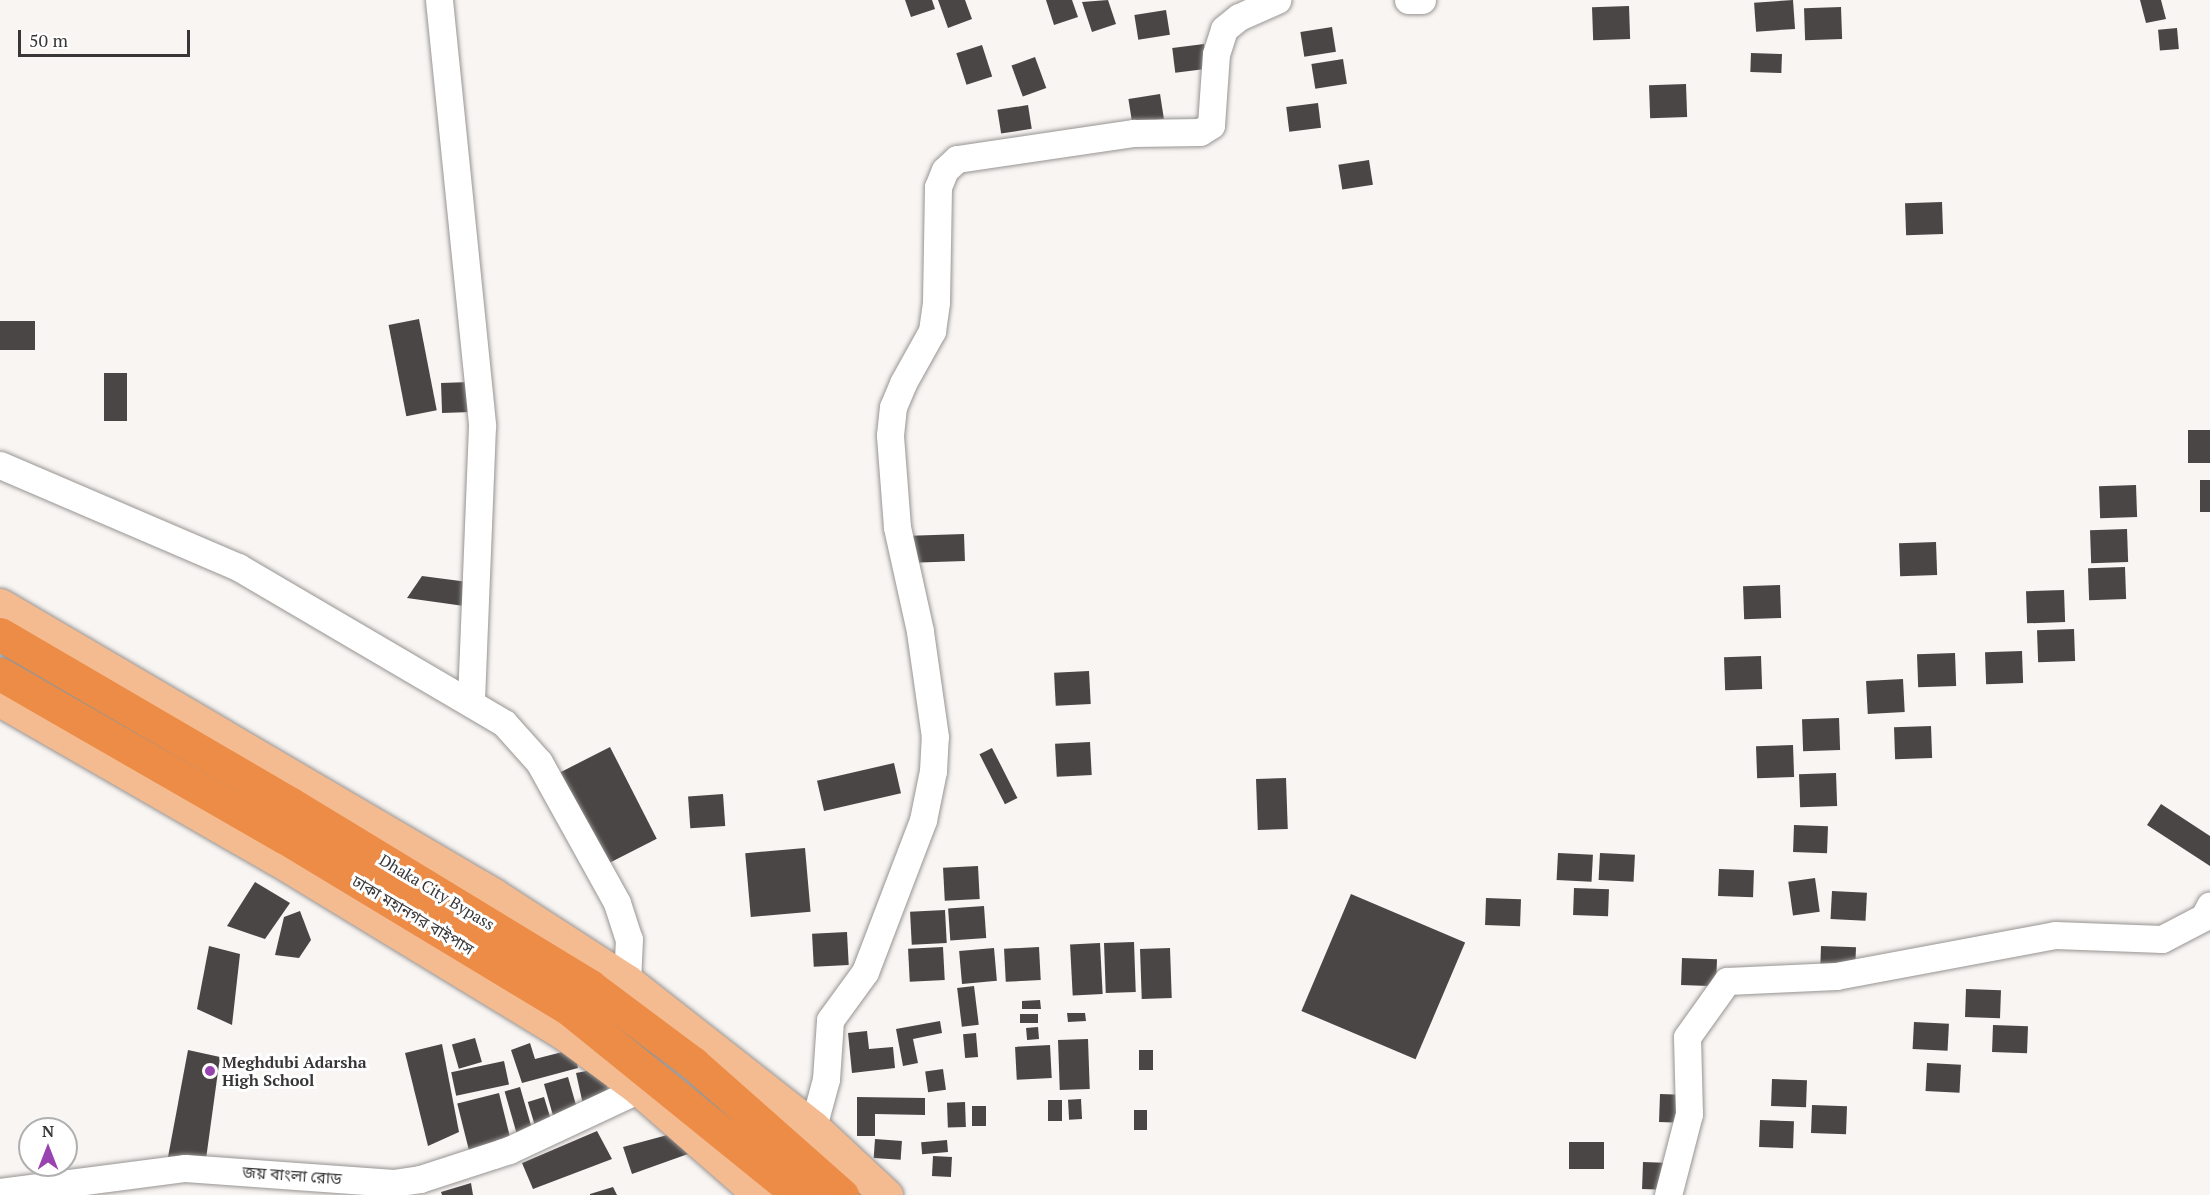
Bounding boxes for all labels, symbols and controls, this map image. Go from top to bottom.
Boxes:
scale bar [21,18,194,56]
text: 50 m [29,28,68,52]
street label: Dhaka City Bypass [376,850,498,934]
street label: ঢাকা মহানগর বাইপাস [349,871,477,959]
place label: Meghdubi Adarsha High School [222,1052,367,1090]
marker: Meghdubi Adarsha High School [203,1064,217,1078]
north arrow [18,1117,78,1177]
text: N [42,1120,54,1142]
street label: জয় বাংলা রোড [242,1162,342,1188]

